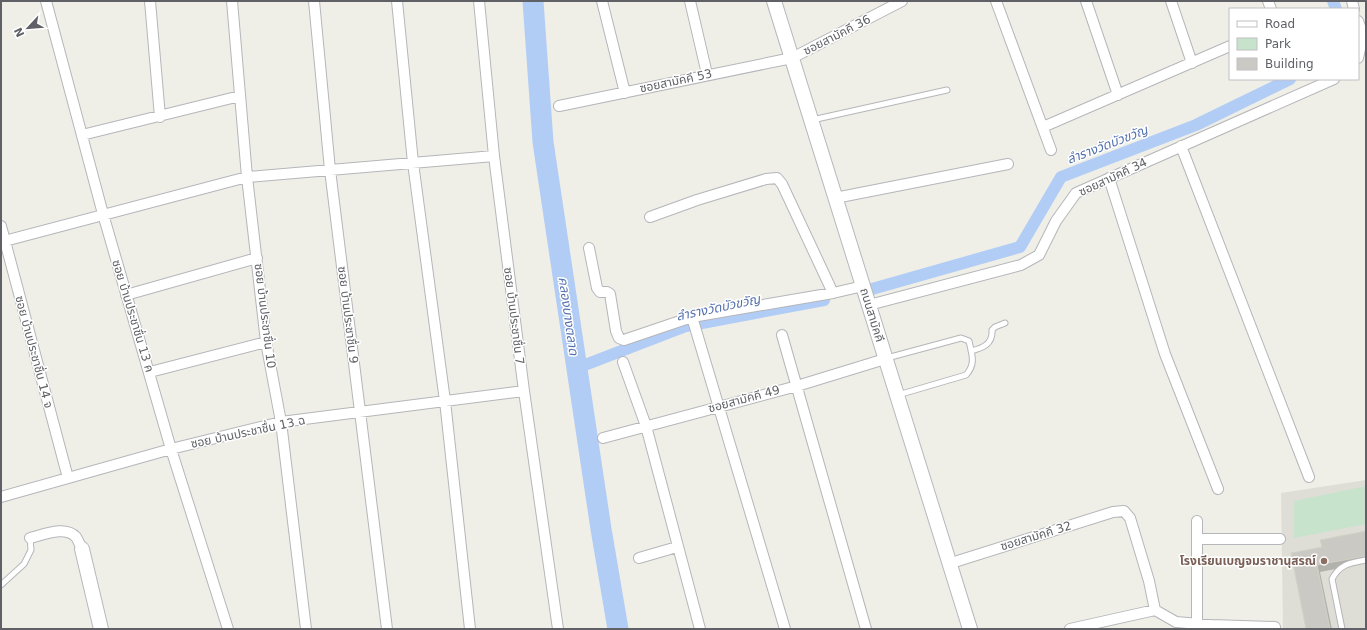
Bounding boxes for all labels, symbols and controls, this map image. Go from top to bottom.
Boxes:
north arrow [8,8,48,48]
legend [1229,8,1359,80]
street label: ซอยสามัคคี 36 [801,12,873,58]
text: Road [1265,17,1295,31]
text: N [12,25,27,39]
text: Park [1265,37,1291,51]
text: Building [1265,57,1314,71]
street label: ซอยสามัคคี 53 [639,66,713,96]
water label: ลำรางวัดบัวขวัญ [1065,122,1151,167]
street label: ซอยสามัคคี 34 [1077,155,1149,199]
street label: ซอย บ้านประชาชื่น 13 ค [109,257,159,374]
street label: ซอย บ้านประชาชื่น 10 [252,262,280,369]
street label: ซอย บ้านประชาชื่น 9 [335,265,363,365]
street label: ซอย บ้านประชาชื่น 7 [501,266,529,366]
water label: คลองบางตลาด [556,276,582,357]
street label: ถนนสามัคคี [857,286,887,344]
water label: ลำรางวัดบัวขวัญ [675,291,763,324]
street label: ซอย บ้านประชาชื่น 14 จ [12,294,58,410]
street label: ซอยสามัคคี 49 [707,383,781,415]
street label: ซอย บ้านประชาชื่น 13 ฉ [189,411,307,451]
street label: ซอยสามัคคี 32 [999,519,1073,553]
place label: โรงเรียนเบญจมราชานุสรณ์ [1180,554,1316,568]
marker: โรงเรียนเบญจมราชานุสรณ์ [1319,556,1329,566]

